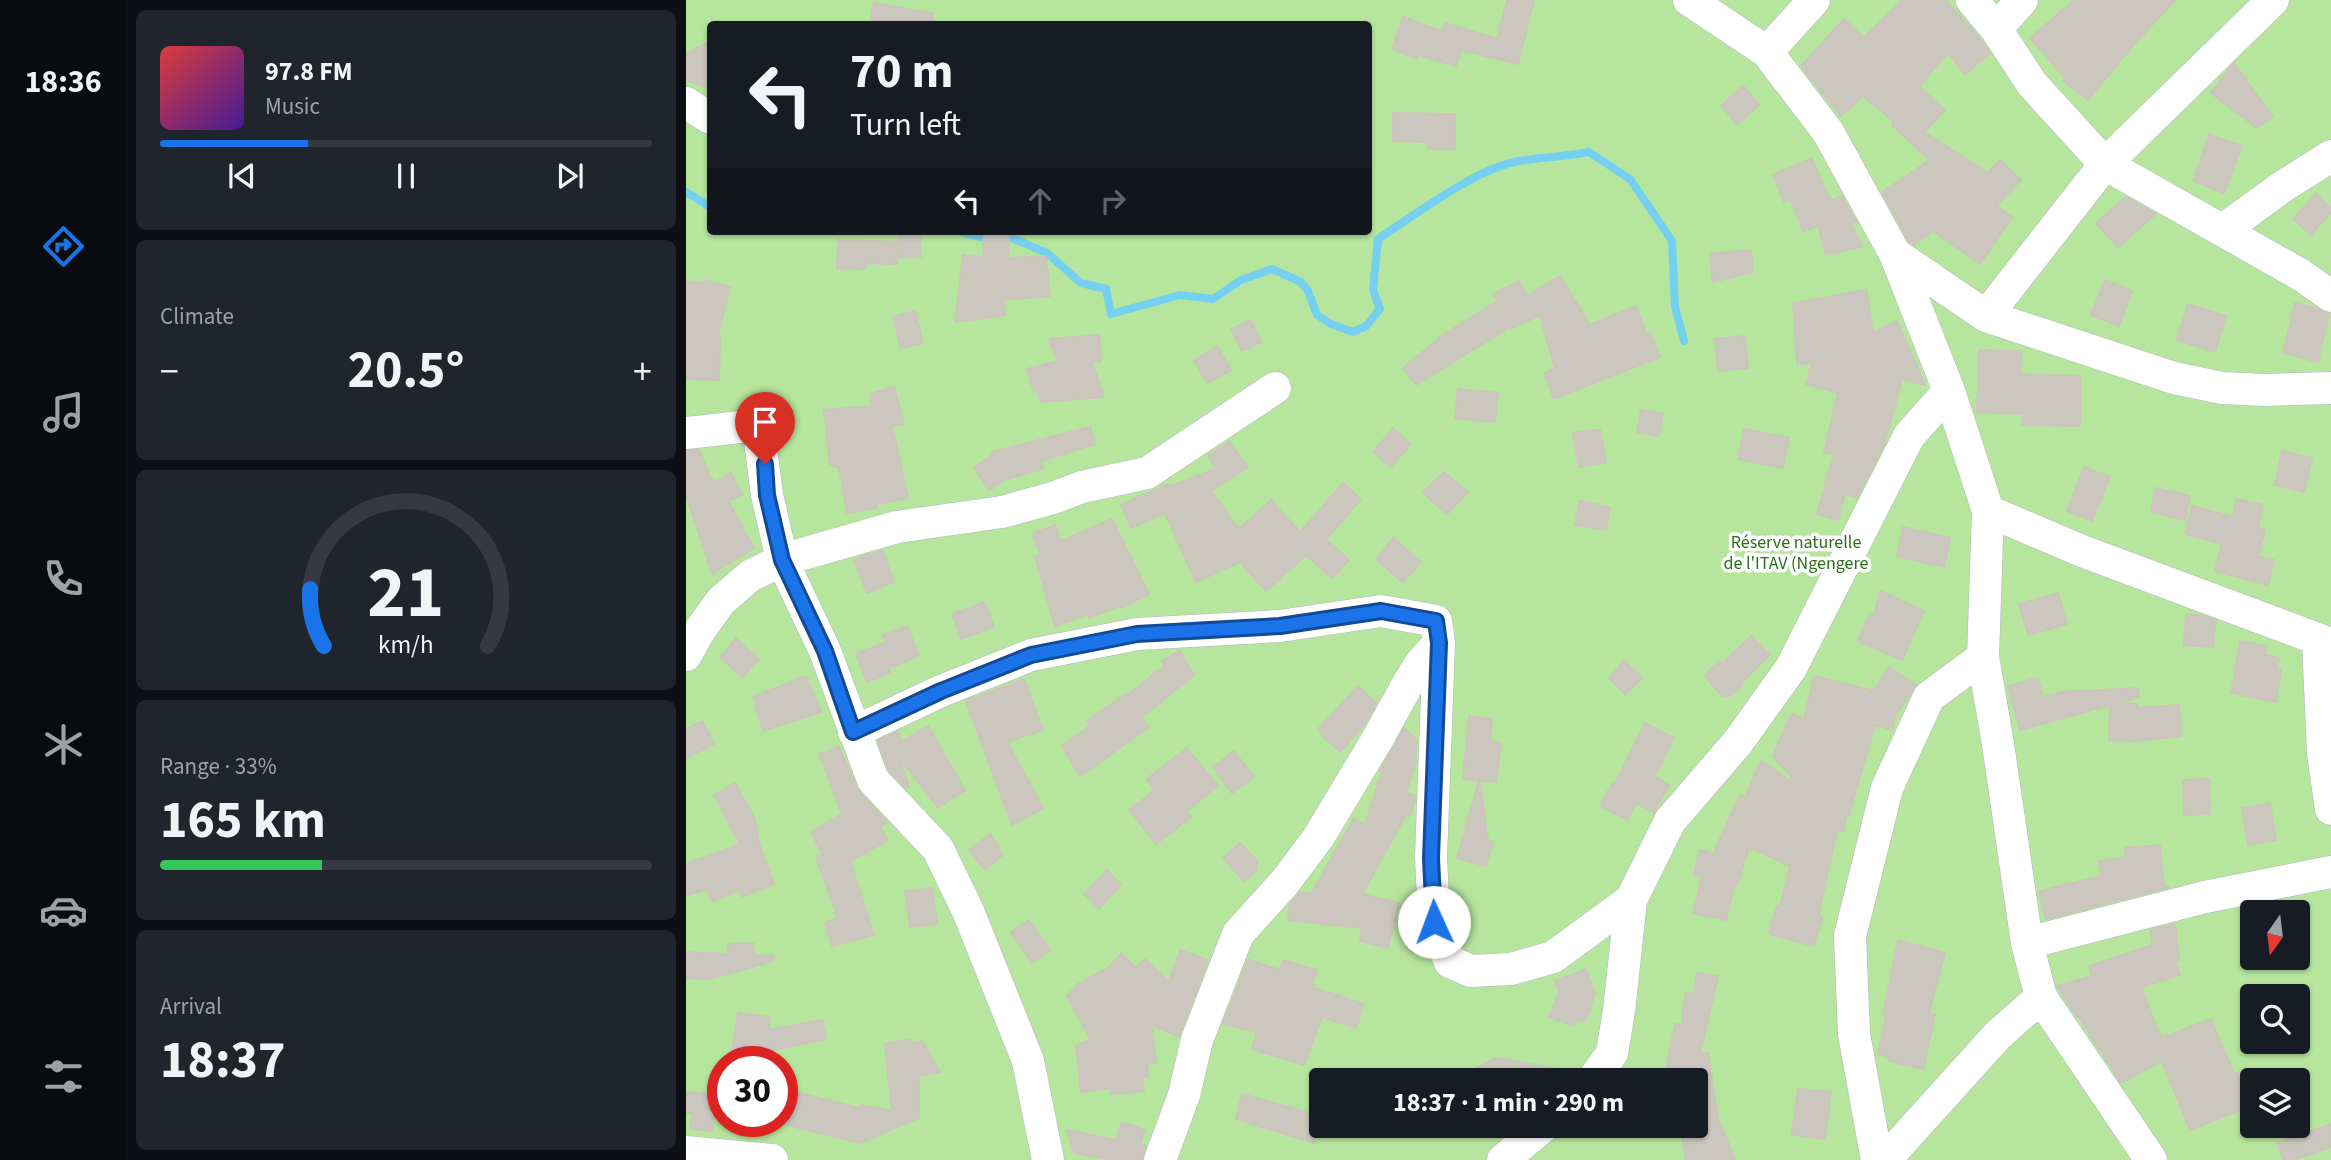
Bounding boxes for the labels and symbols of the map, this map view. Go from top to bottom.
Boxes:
pin [735,392,795,464]
park label: Réserve naturelle de l'ITAV (Ngengere [1723,530,1869,576]
position arrow [1397,885,1471,959]
north arrow [2240,900,2310,970]
speed limit sign: 30 [707,1046,798,1137]

